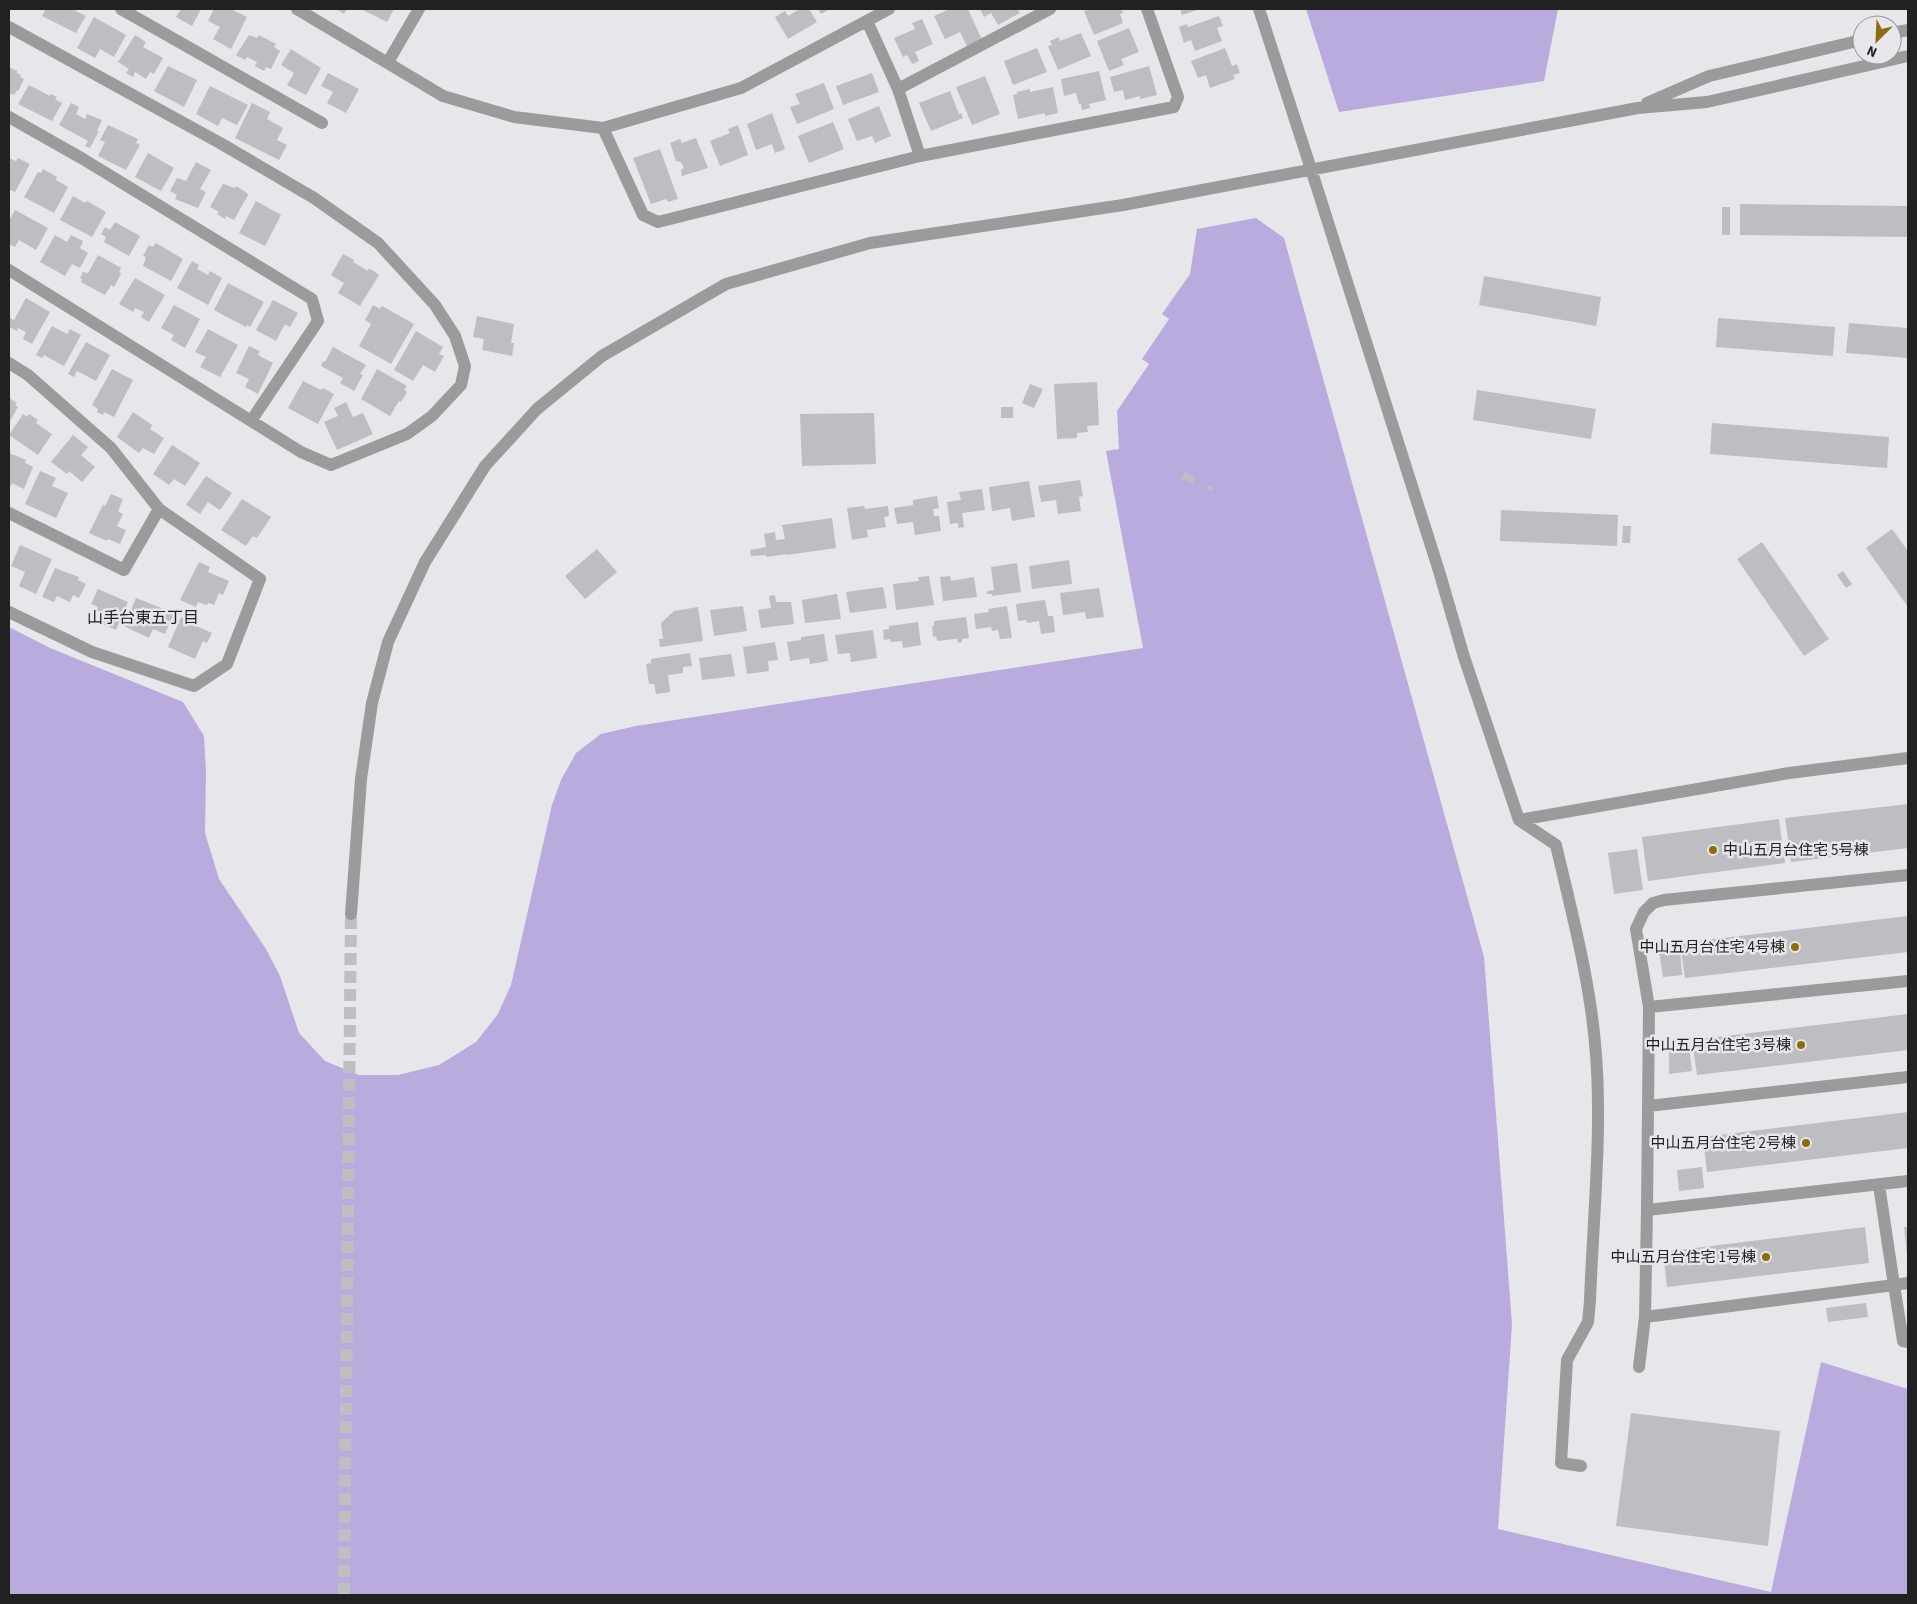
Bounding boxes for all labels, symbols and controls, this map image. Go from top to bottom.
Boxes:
north arrow [1852,15,1902,65]
text: N [1864,40,1880,62]
district label: 山手台東五丁目 [87,607,199,629]
place label: 中山五月台住宅 5号棟 [1723,840,1868,861]
marker: 中山五月台住宅 5号棟 [1707,844,1719,856]
place label: 中山五月台住宅 4号棟 [1640,937,1785,958]
marker: 中山五月台住宅 4号棟 [1789,941,1801,953]
place label: 中山五月台住宅 3号棟 [1646,1035,1791,1056]
marker: 中山五月台住宅 3号棟 [1795,1039,1807,1051]
place label: 中山五月台住宅 2号棟 [1651,1133,1796,1154]
marker: 中山五月台住宅 2号棟 [1800,1137,1812,1149]
place label: 中山五月台住宅 1号棟 [1611,1247,1756,1268]
marker: 中山五月台住宅 1号棟 [1760,1251,1772,1263]

